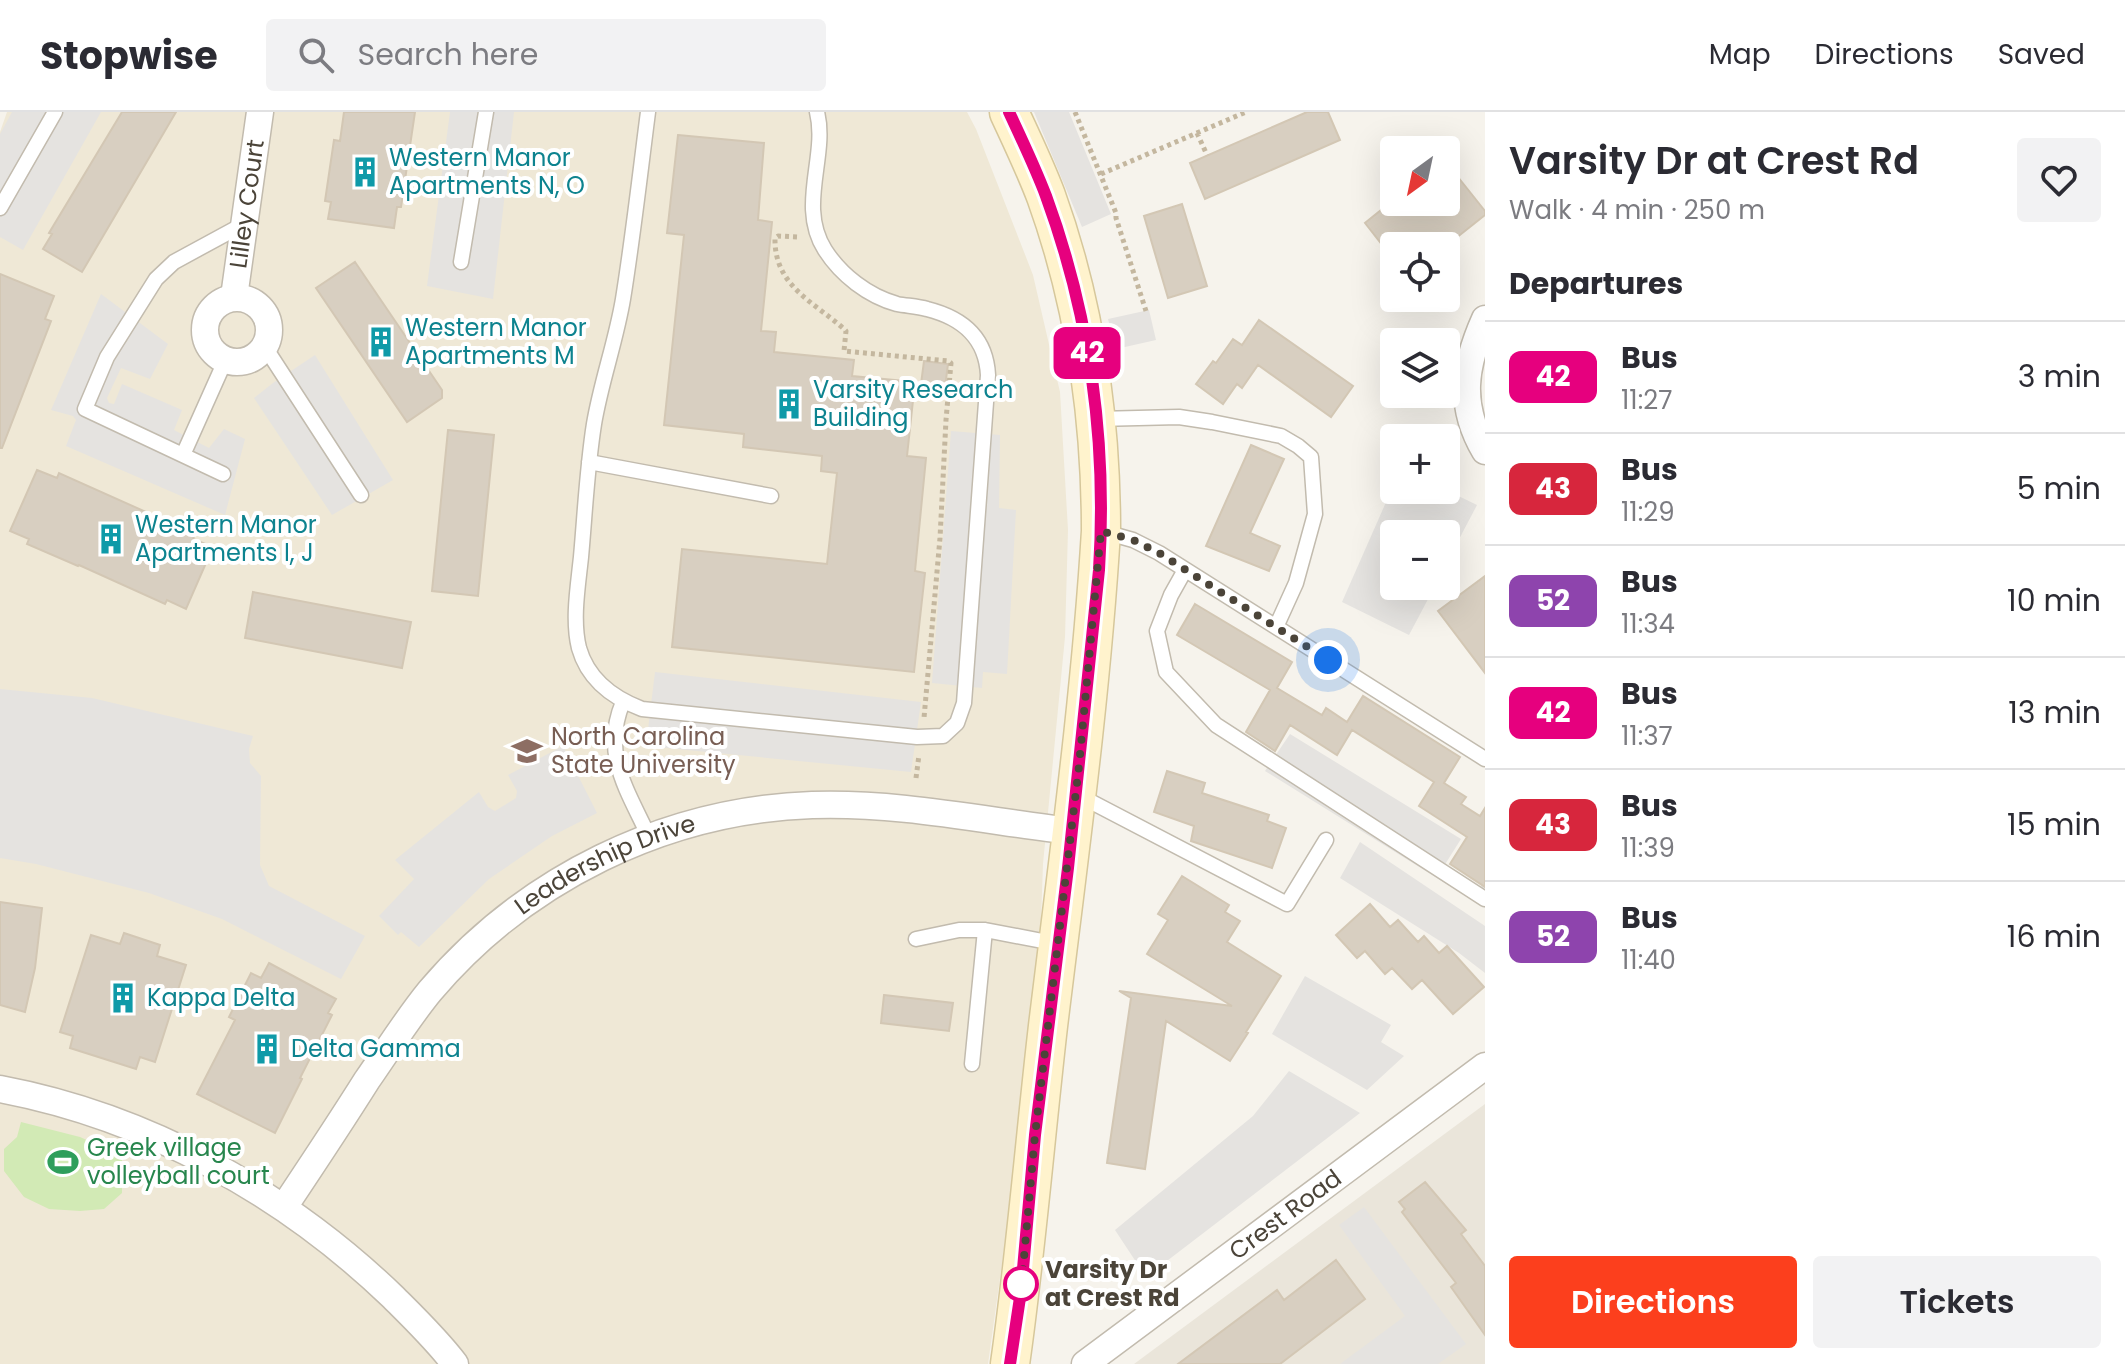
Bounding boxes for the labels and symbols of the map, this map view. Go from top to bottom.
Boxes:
north arrow [1380,136,1460,216]
street label: Lilley Court [221,137,272,270]
place label: Western Manor Apartments N, O [389,141,585,202]
building icon: Western Manor Apartments N, O [348,155,382,189]
place label: Western Manor Apartments M [405,311,587,372]
building icon: Western Manor Apartments M [364,325,398,359]
line badge: 42 [1051,327,1123,379]
place label: Varsity Research Building [813,373,1013,434]
building icon: Varsity Research Building [772,387,806,421]
place label: Western Manor Apartments I, J [135,508,317,569]
building icon: Western Manor Apartments I, J [94,522,128,556]
your location [1308,640,1348,680]
place label: North Carolina State University [551,720,736,781]
school or university icon: North Carolina State University [510,734,544,768]
street label: Leadership Drive [507,806,699,922]
building icon: Kappa Delta [106,981,140,1015]
place label: Kappa Delta [147,981,295,1014]
building icon: Delta Gamma [250,1032,284,1066]
place label: Delta Gamma [291,1032,461,1065]
place label: Greek village volleyball court [87,1131,270,1192]
sports icon: Greek village volleyball court [46,1145,80,1179]
street label: Crest Road [1222,1161,1348,1267]
place label: Varsity Dr at Crest Rd [1045,1253,1180,1314]
marker: Varsity Dr at Crest Rd [1004,1267,1038,1301]

